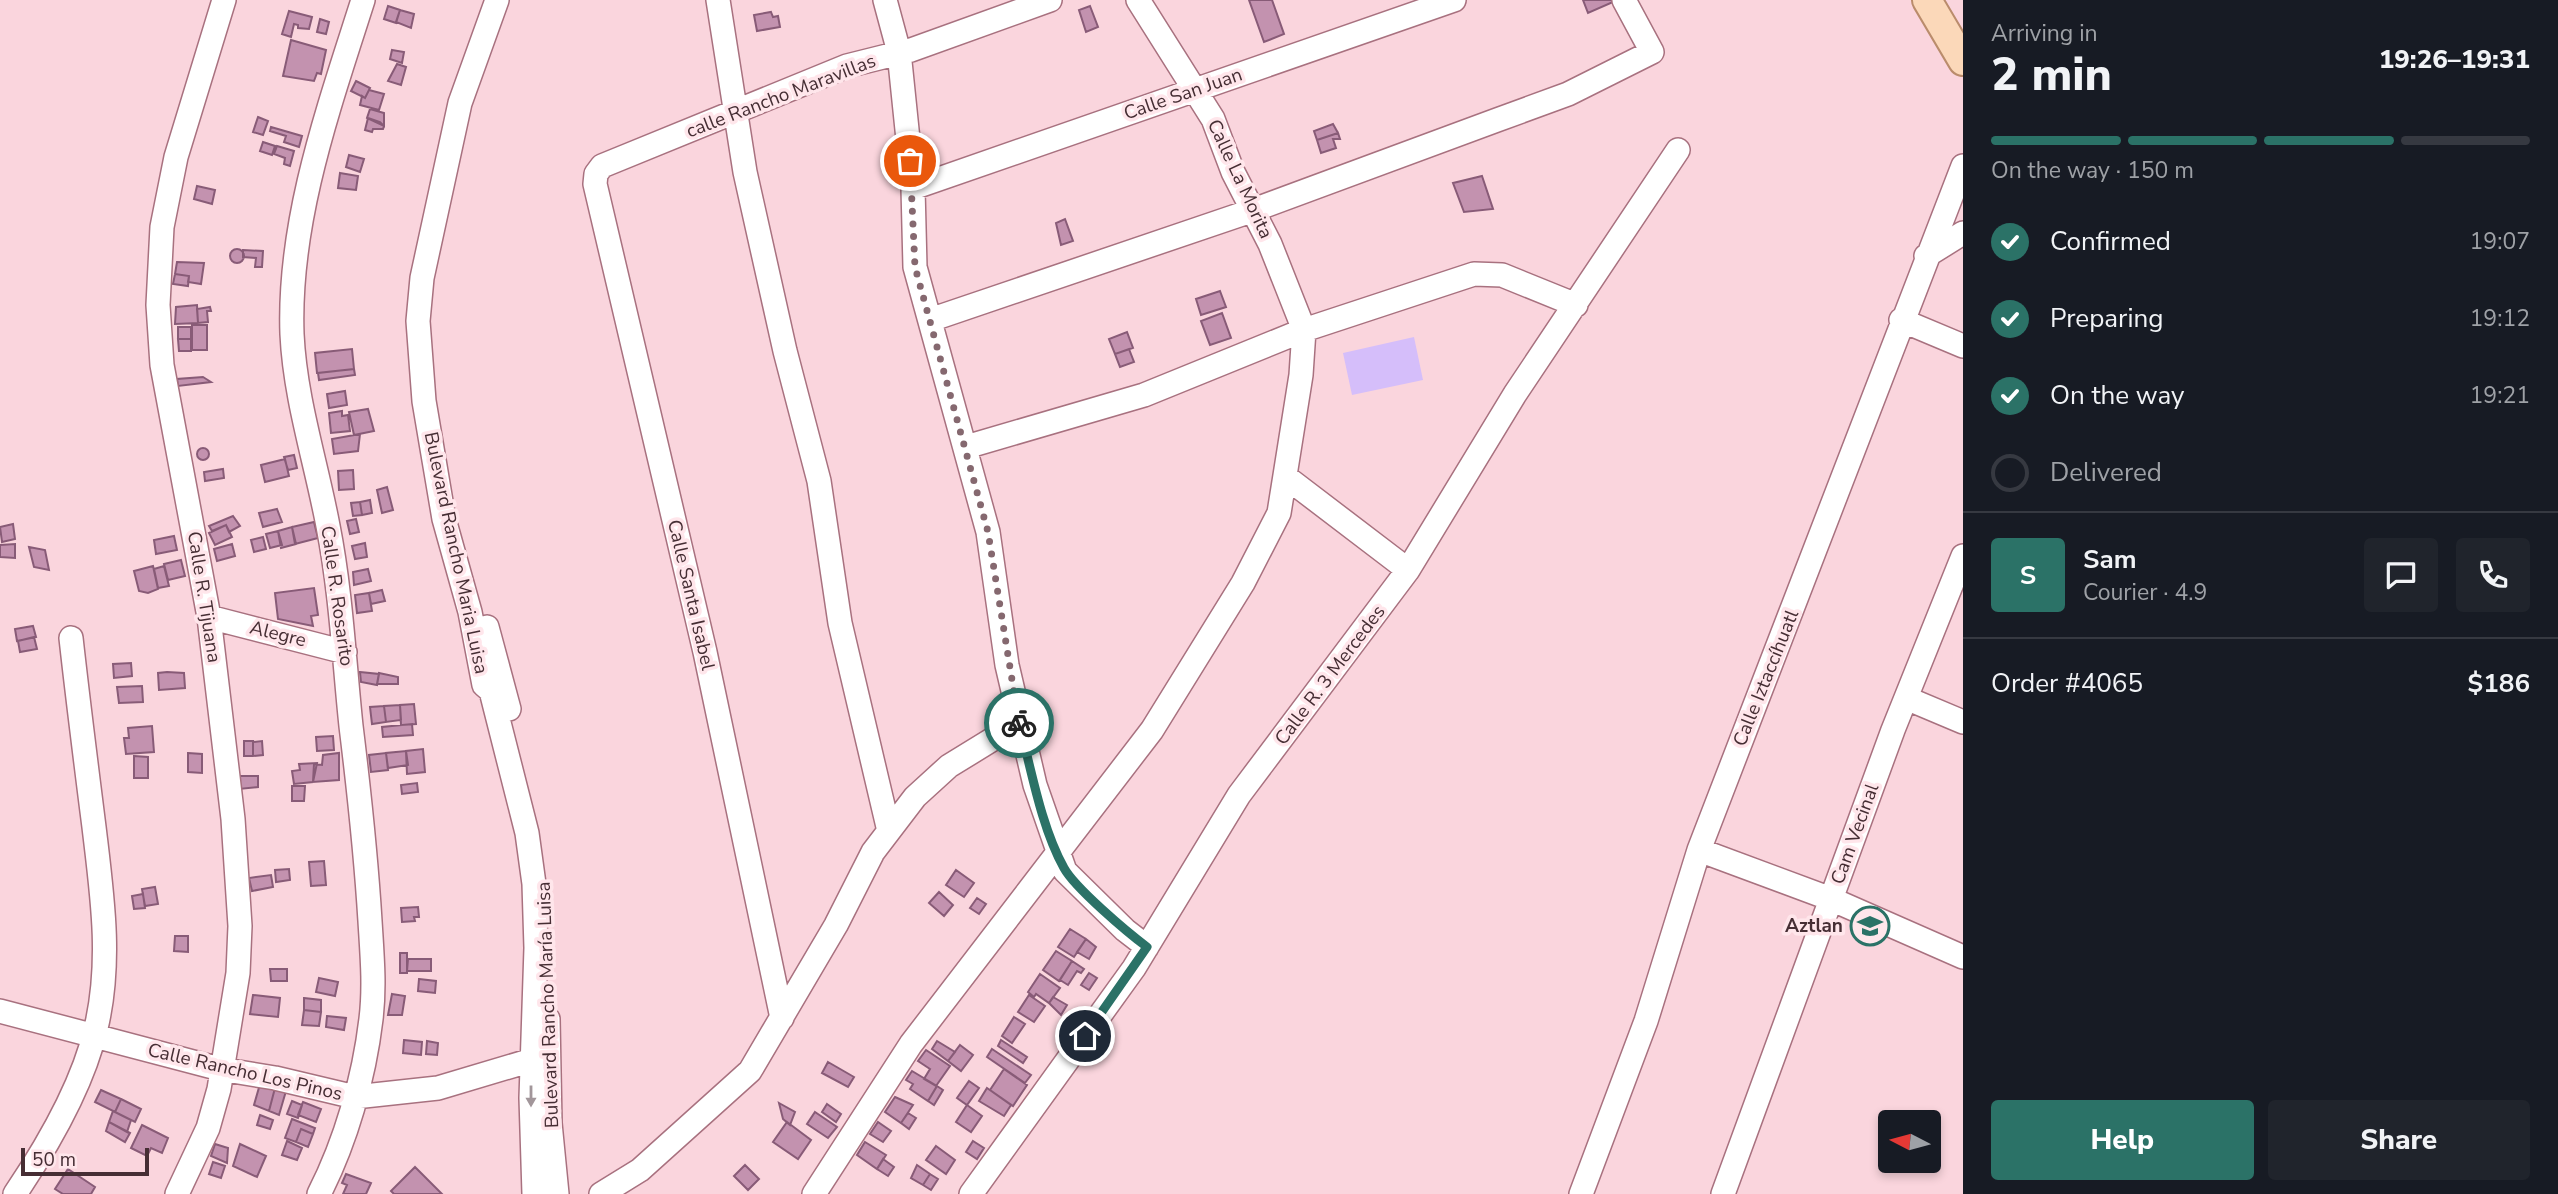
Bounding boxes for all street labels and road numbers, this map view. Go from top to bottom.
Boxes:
street label: calle Rancho Maravillas [682,48,880,144]
street label: Calle San Juan [1120,62,1246,126]
street label: Calle La Morita [1201,115,1279,243]
street label: Bulevard Rancho Maria Luisa [418,430,494,676]
street label: Calle Santa Isabel [661,517,721,673]
street label: Calle R. Rosarito [314,524,360,668]
street label: Calle R. Tijuana [181,529,227,665]
street label: Calle R. 3 Mercedes [1269,600,1391,750]
street label: Calle Iztaccíhuatl [1727,606,1805,750]
street label: Alegre [247,614,309,654]
street label: Cam Vecinal [1825,780,1885,888]
street label: Bulevard Rancho María Luisa [531,881,565,1129]
street label: Calle Rancho Los Pinos [145,1037,345,1107]

